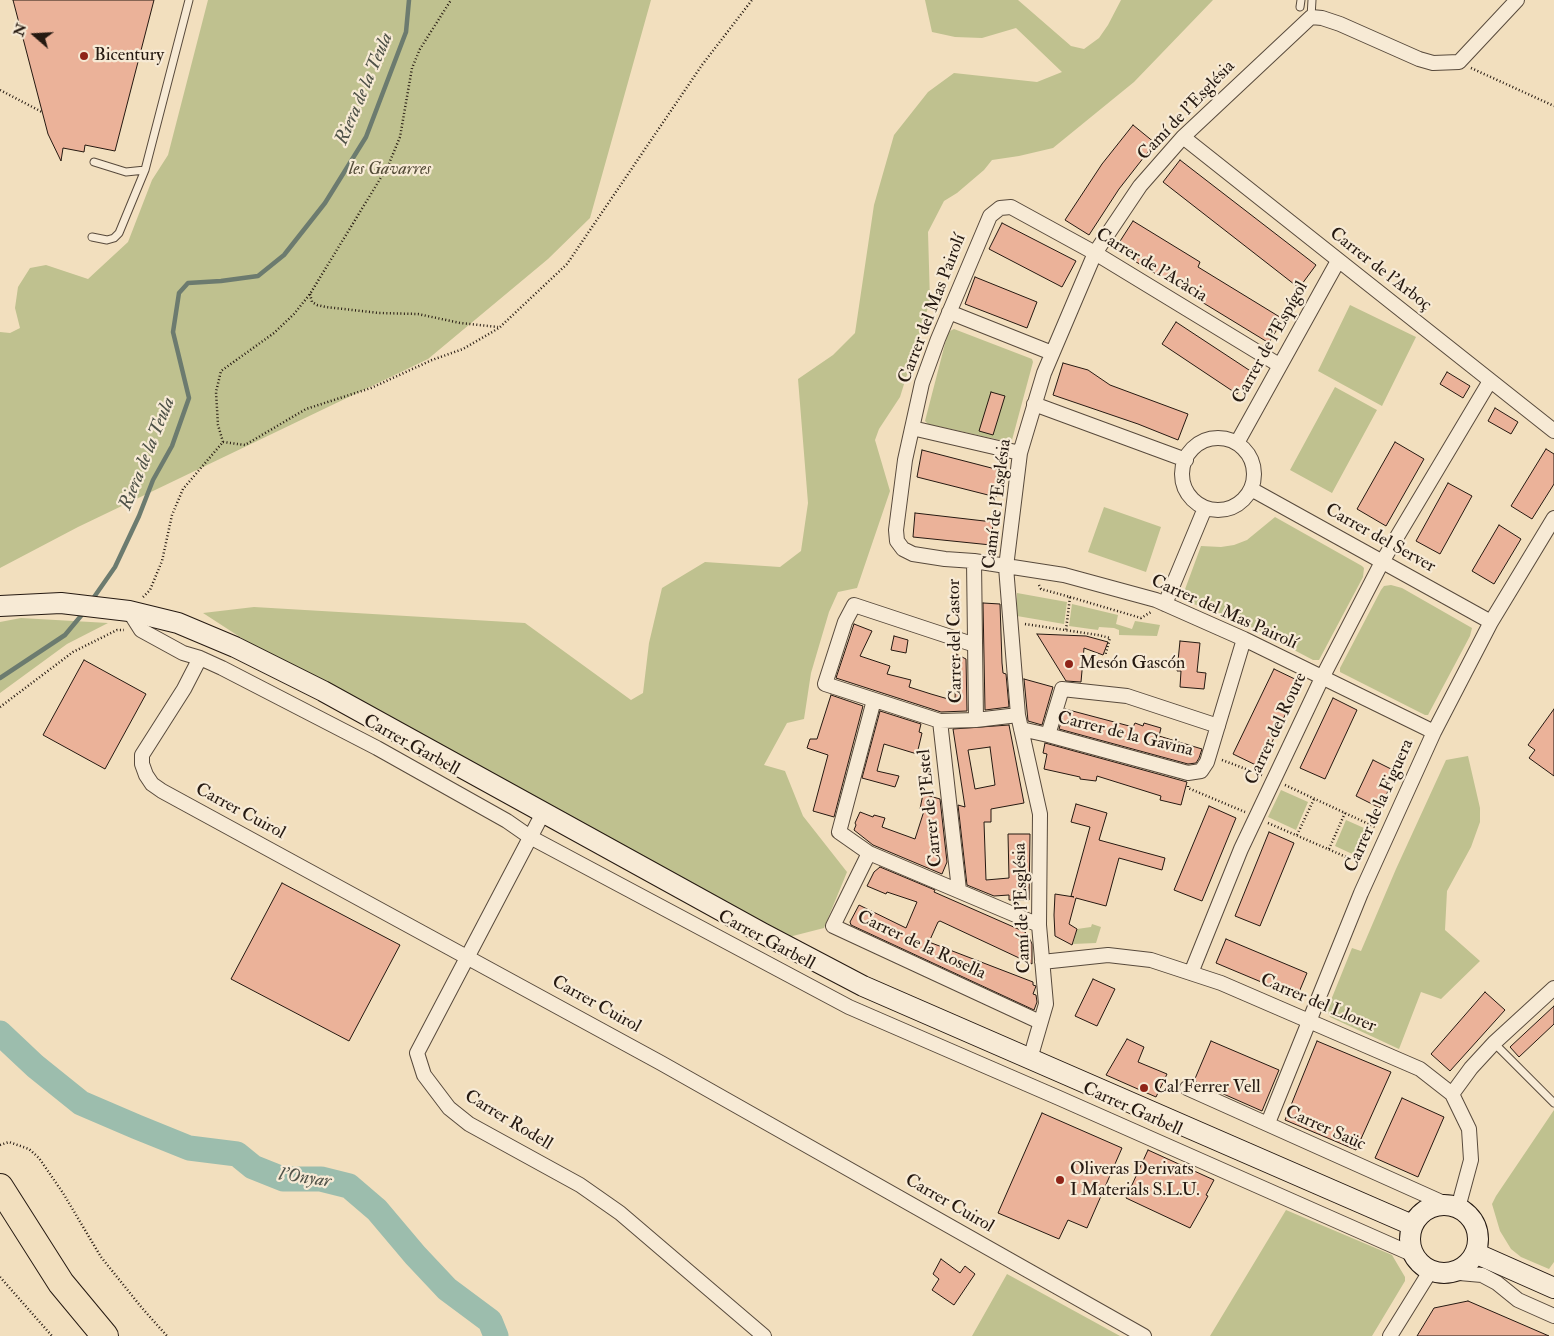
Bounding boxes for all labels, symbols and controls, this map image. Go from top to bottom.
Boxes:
north arrow [10,10,60,60]
text: N [10,21,30,39]
water label: Riera de la Teula [331,29,399,149]
place label: Bicentury [94,45,164,67]
marker: Bicentury [78,50,90,62]
street label: Camí de l'Església [1134,56,1240,166]
park label: les Gavarres [349,159,431,181]
street label: Carrer de l'Arboç [1325,223,1435,317]
street label: Carrer de l'Acàcia [1091,224,1211,308]
street label: Carrer del Mas Pairolí [895,231,971,387]
street label: Carrer de l'Espígol [1229,278,1313,408]
water label: Riera de la Teula [115,394,181,514]
street label: Camí de l'Església [979,438,1017,570]
street label: Carrer del Server [1321,500,1439,578]
street label: Carrer del Mas Pairolí [1147,571,1301,655]
street label: Carrer del Castor [944,579,968,703]
place label: Mesón Gascón [1079,653,1185,675]
marker: Mesón Gascón [1063,658,1075,670]
street label: Carrer del Roure [1242,669,1312,789]
street label: Carrer de la Gavina [1055,708,1195,762]
street label: Carrer Garbell [359,711,463,781]
street label: Carrer de la Figuera [1341,736,1419,876]
street label: Carrer de l'Estel [914,748,948,868]
street label: Carrer Cuirol [191,779,289,845]
street label: Camí de l'Església [1010,842,1036,974]
street label: Carrer Garbell [714,906,818,976]
street label: Carrer de la Rosella [853,907,989,985]
street label: Carrer del Llorer [1257,970,1379,1038]
street label: Carrer Cuirol [548,972,644,1038]
place label: Cal Ferrer Vell [1154,1077,1261,1099]
street label: Carrer Garbell [1079,1078,1185,1142]
marker: Cal Ferrer Vell [1138,1082,1150,1094]
street label: Carrer Rodell [460,1086,556,1156]
street label: Carrer Saüc [1281,1102,1369,1156]
place label: Oliveras Derivats I Materials S.L.U. [1070,1159,1200,1202]
water label: l'Onyar [277,1164,333,1194]
street label: Carrer Cuirol [901,1170,997,1238]
marker: Oliveras Derivats I Materials S.L.U. [1054,1174,1066,1186]

